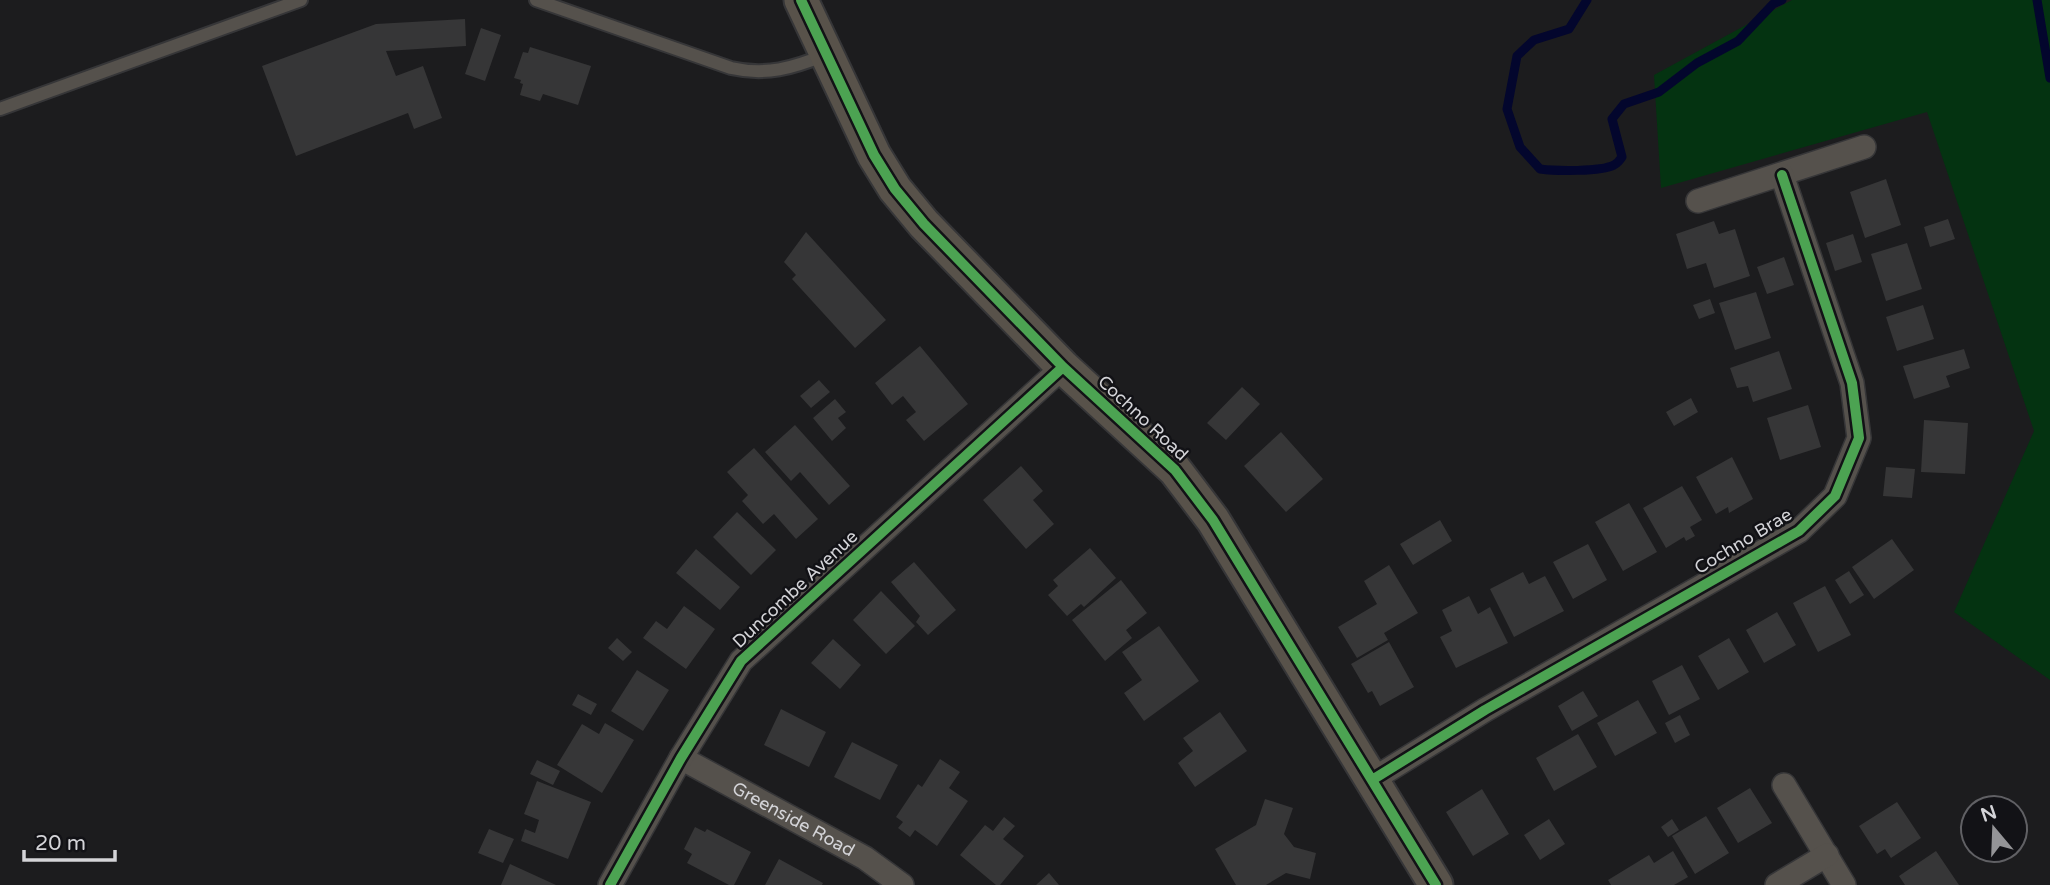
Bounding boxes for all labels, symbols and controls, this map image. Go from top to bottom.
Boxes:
street label: Cochno Road [1093,371,1193,465]
street label: Cochno Brae [1690,503,1796,579]
street label: Duncombe Avenue [728,525,862,653]
street label: Greenside Road [728,777,859,861]
north arrow [1959,794,2029,864]
text: N [1978,801,2000,827]
scale bar [24,818,116,862]
text: 20 m [35,831,86,856]

